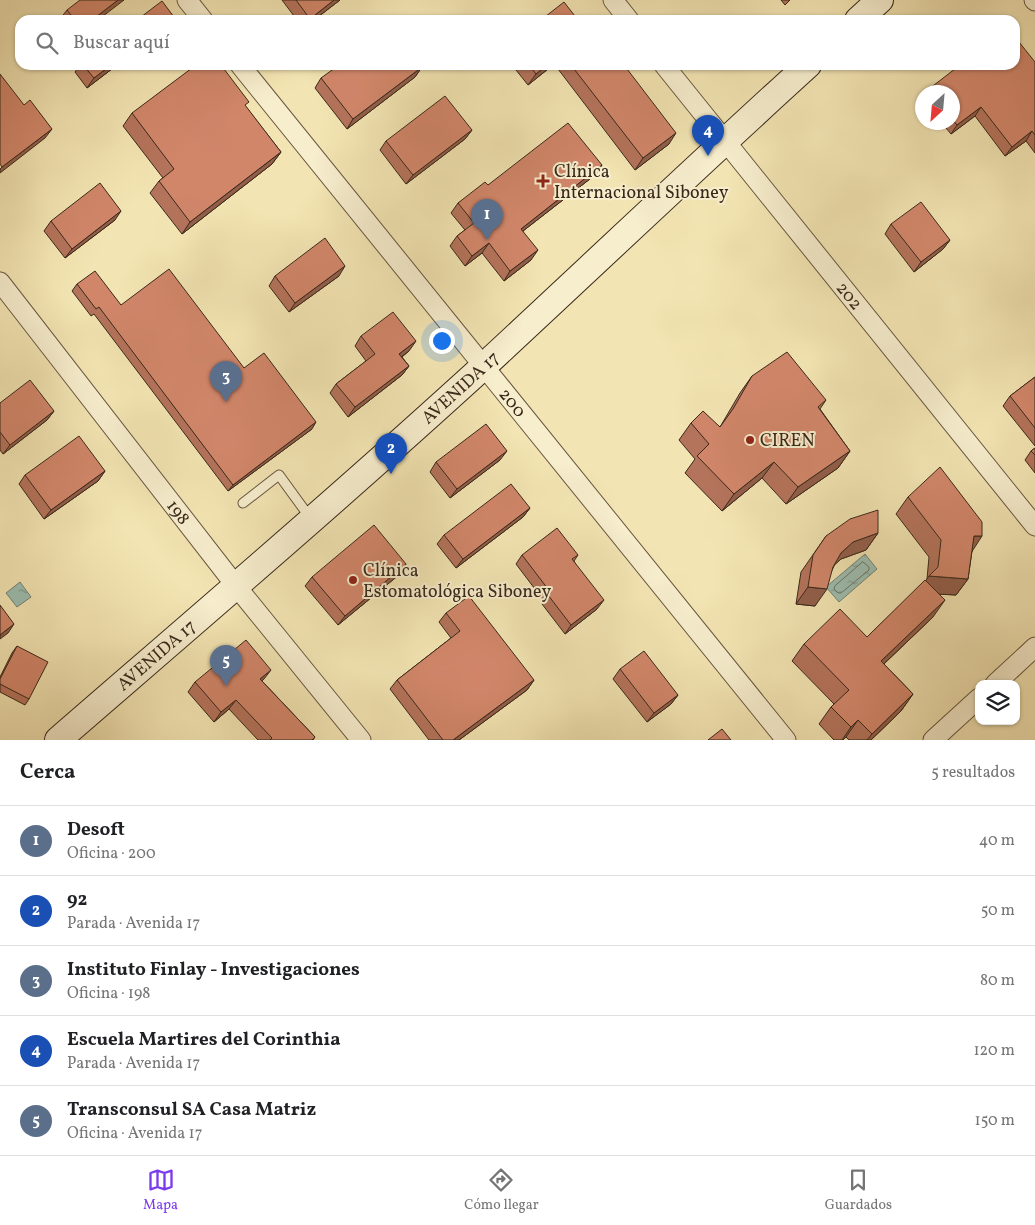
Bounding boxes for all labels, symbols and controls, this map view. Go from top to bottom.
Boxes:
search box [15,15,1020,70]
icon: search [33,29,61,57]
text: Buscar aquí [73,30,170,56]
north arrow [915,85,960,130]
pin: 4 [692,115,724,156]
place label: Clínica Internacional Siboney [554,160,729,206]
marker: Clínica Internacional Siboney [536,174,550,188]
pin: 1 [471,199,503,240]
street label: 202 [829,277,868,316]
your location [429,328,455,354]
street label: AVENIDA 17 [417,346,506,431]
pin: 3 [210,361,242,402]
street label: 200 [492,383,532,424]
place label: CIREN [760,429,815,454]
pin: 2 [375,433,407,474]
marker: CIREN [744,434,756,446]
street label: 198 [160,495,195,531]
place label: Clínica Estomatológica Siboney [363,559,551,605]
marker: Clínica Estomatológica Siboney [347,574,359,586]
street label: AVENIDA 17 [112,615,202,697]
pin: 5 [210,645,242,686]
map controls [975,680,1020,725]
button: layers [975,680,1020,725]
text: Cerca [20,758,75,787]
text: 5 resultados [931,762,1015,784]
text: Desoft [67,817,125,843]
text: 1 [33,830,39,852]
text: 40 m [979,830,1015,852]
text: Oficina · 200 [67,843,156,865]
text: 92 [67,887,87,913]
text: 2 [32,900,40,922]
text: 50 m [981,900,1015,922]
text: Parada · Avenida 17 [67,913,200,935]
text: Instituto Finlay - Investigaciones [67,957,360,983]
text: 3 [32,970,40,992]
text: 80 m [980,970,1015,992]
text: Oficina · 198 [67,983,150,1005]
text: Escuela Martires del Corinthia [67,1027,341,1053]
text: 4 [31,1040,41,1062]
text: 120 m [973,1040,1015,1062]
text: Parada · Avenida 17 [67,1053,200,1075]
text: Transconsul SA Casa Matriz [67,1097,316,1123]
text: 5 [32,1110,40,1132]
text: 150 m [974,1110,1015,1132]
text: Oficina · Avenida 17 [67,1123,202,1145]
tab: Mapa [143,1166,178,1215]
tab: Cómo llegar [464,1166,539,1215]
tab: Guardados [825,1166,892,1215]

